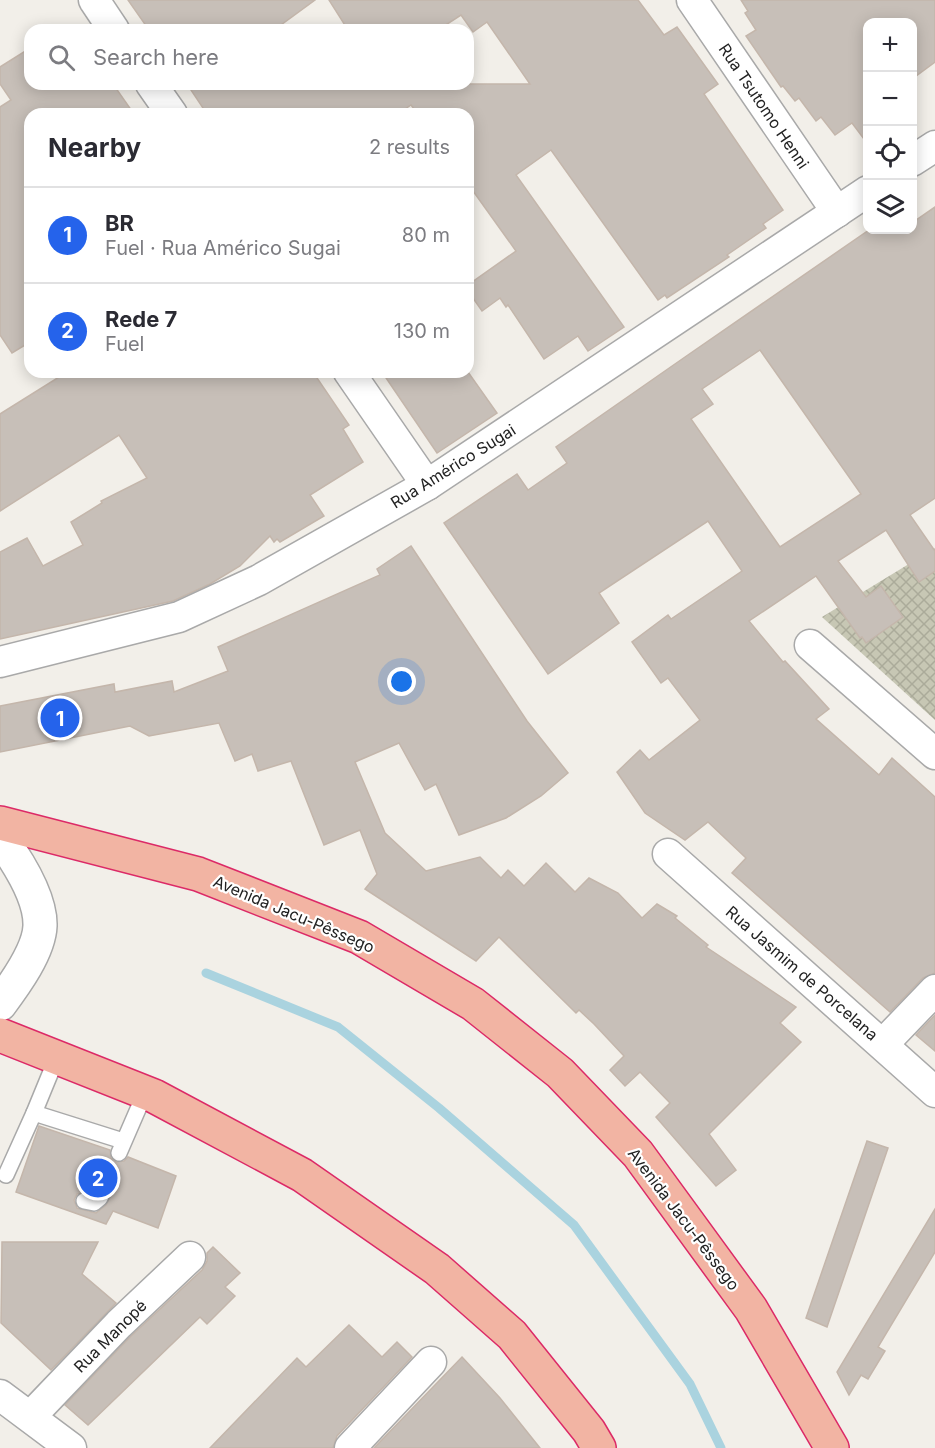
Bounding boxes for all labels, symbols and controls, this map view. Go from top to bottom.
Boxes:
map controls [863,18,917,234]
button: + [863,18,917,72]
search box [24,24,474,90]
street label: Rua Tsutomo Henni [715,39,813,173]
icon: search [45,41,78,74]
text: Search here [93,44,219,70]
button: − [863,72,917,126]
button: locate [863,126,917,180]
text: Nearby [48,132,141,163]
text: 2 results [369,135,450,159]
button: layers [863,180,917,234]
text: BR [105,210,134,236]
text: 1 [63,223,72,247]
text: 80 m [402,223,450,247]
text: Fuel · Rua Américo Sugai [105,236,341,260]
text: Rede 7 [105,306,177,332]
text: 2 [61,319,74,343]
text: 130 m [394,319,450,343]
text: Fuel [105,332,144,356]
street label: Rua Américo Sugai [387,420,519,512]
your location [387,667,416,696]
pin: 1 [40,696,80,740]
street label: Avenida Jacu-Pêssego [210,871,378,957]
street label: Rua Jasmim de Porcelana [722,901,882,1045]
street label: Avenida Jacu-Pêssego [624,1144,744,1294]
pin: 2 [78,1156,118,1200]
street label: Rua Manopé [69,1295,151,1377]

